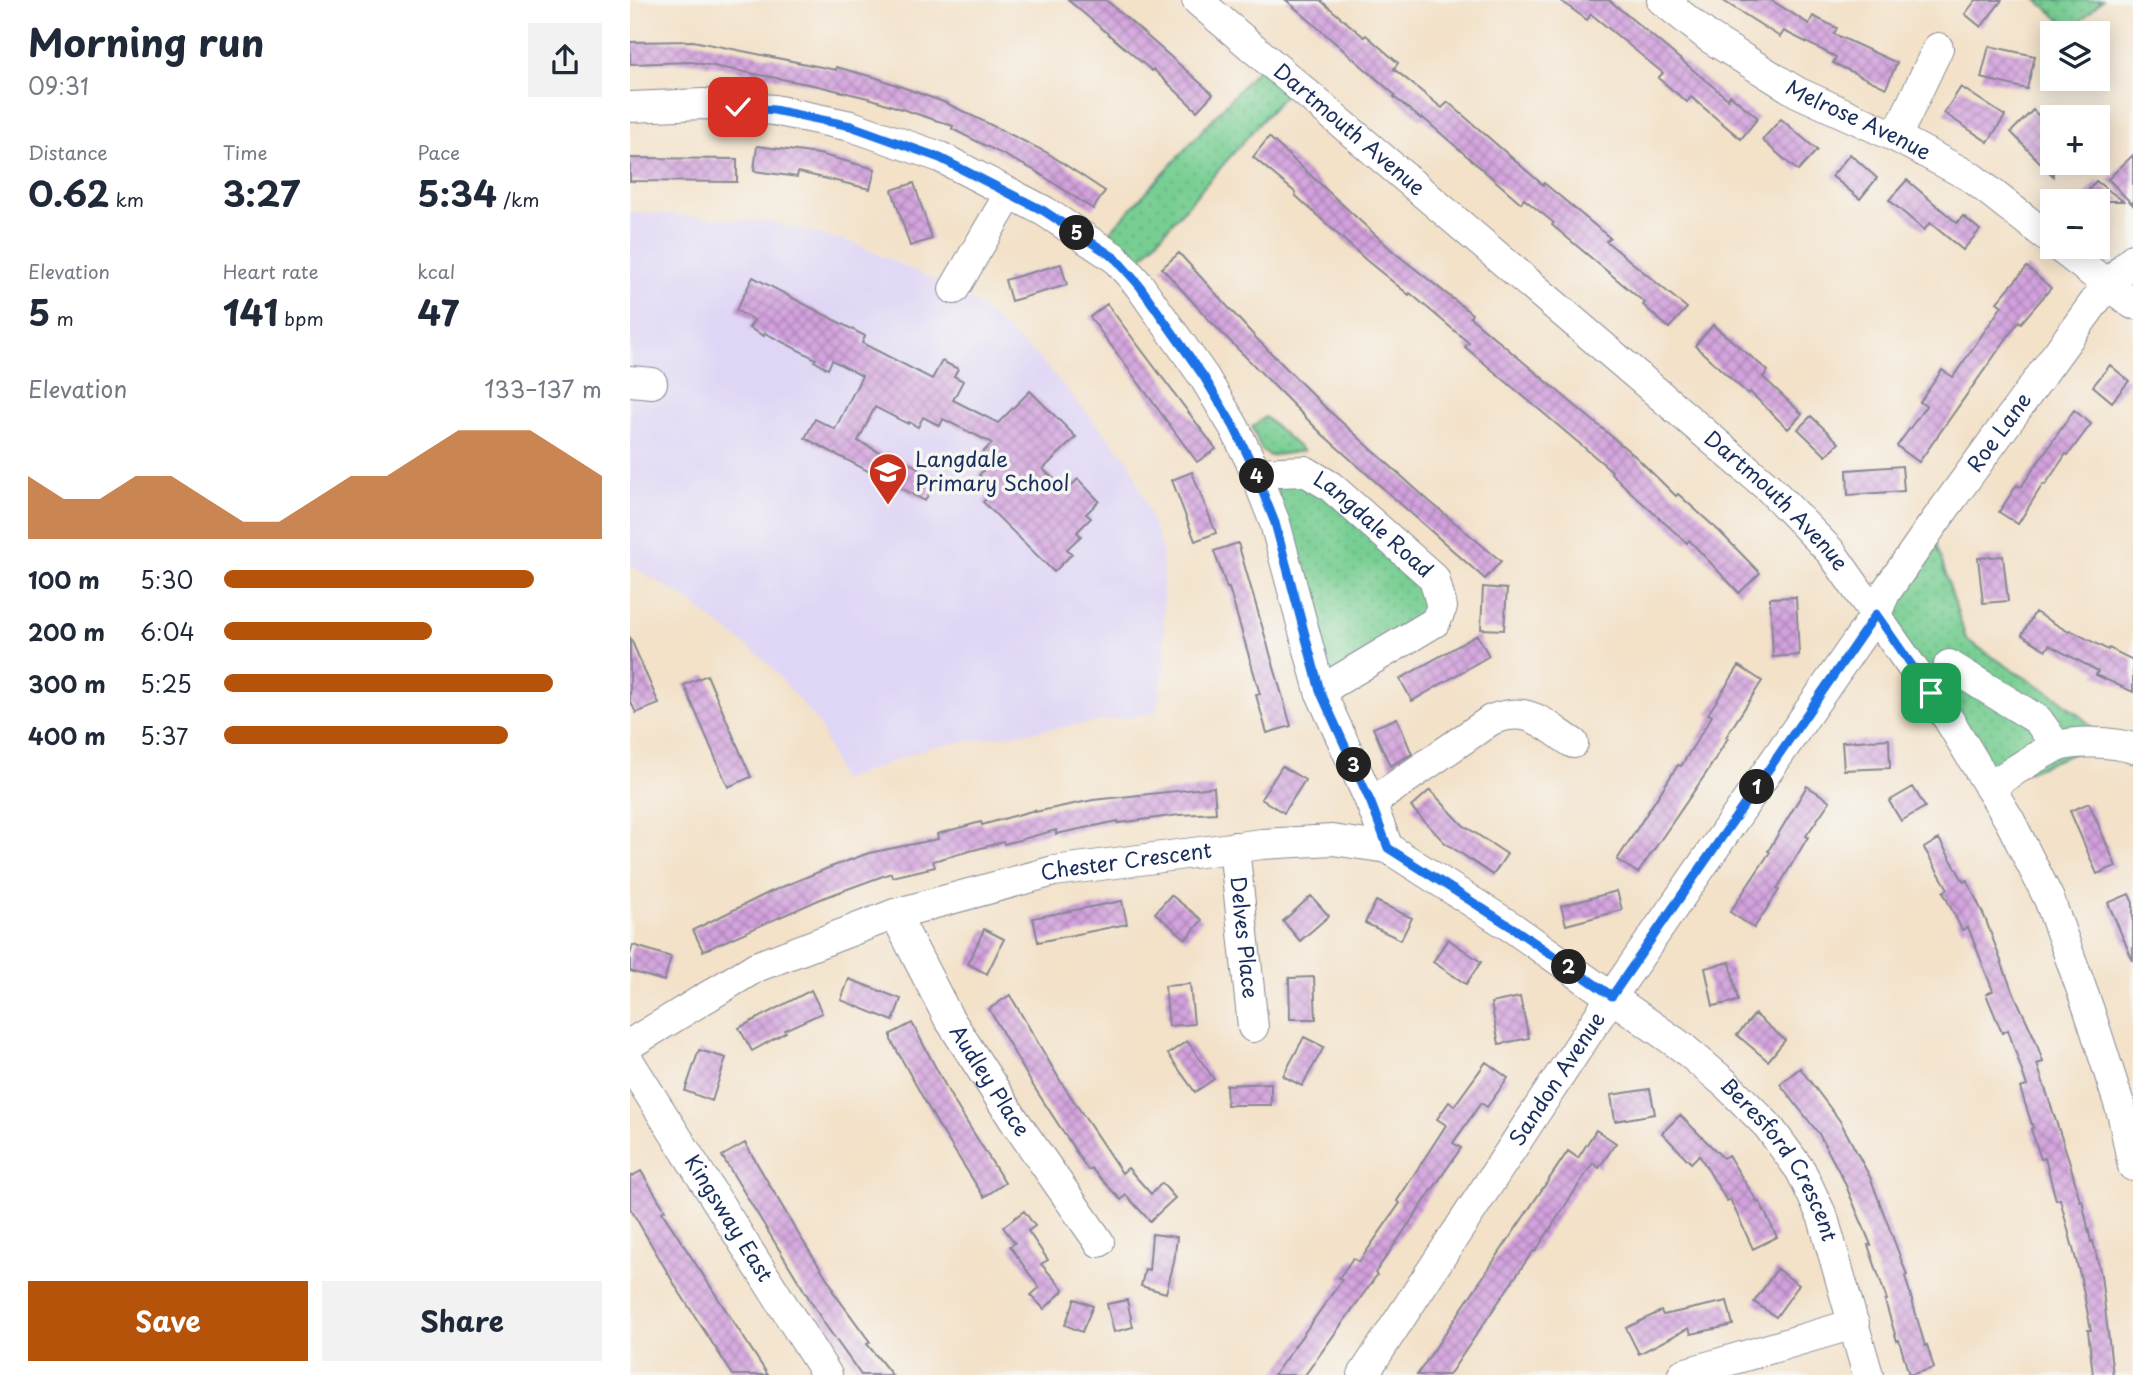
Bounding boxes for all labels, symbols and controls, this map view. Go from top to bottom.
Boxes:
text: Morning run [28,13,264,70]
map controls [2040,21,2110,259]
button: layers [2040,21,2110,91]
button: share [528,23,602,97]
street label: Dartmouth Avenue [1268,54,1433,202]
text: 09:31 [28,68,89,103]
street label: Melrose Avenue [1780,71,1937,167]
pin [708,77,768,137]
icon: check [719,88,757,126]
button: + [2040,105,2110,175]
text: Distance [28,138,108,166]
text: Time [223,138,268,166]
text: Pace [417,138,460,166]
text: 0.62 [28,166,109,219]
text: 3:27 [223,166,300,219]
text: 5:34 [417,166,497,219]
text: km [109,185,144,213]
text: /km [497,185,540,213]
button: − [2040,189,2110,259]
pin: 5 [1060,216,1094,250]
text: 5 [1070,218,1083,246]
text: Elevation [28,257,110,285]
text: Heart rate [223,257,319,285]
text: kcal [417,257,455,285]
text: 5 [28,285,50,338]
text: 141 [223,285,278,338]
text: 47 [417,285,459,338]
text: m [50,304,74,332]
text: bpm [278,304,324,332]
text: Elevation [28,371,127,406]
text: 133–137 m [484,371,602,406]
street label: Roe Lane [1958,385,2038,478]
street label: Dartmouth Avenue [1698,422,1857,576]
place label: Langdale Primary School [915,442,1070,498]
school or university icon: Langdale Primary School [867,451,909,506]
pin: 4 [1240,458,1274,494]
text: 4 [1250,461,1263,489]
street label: Langdale Road [1308,462,1441,584]
text: 100 m [28,562,100,597]
text: 5:30 [140,562,193,597]
text: 200 m [28,614,105,649]
text: 6:04 [140,614,195,649]
pin [1901,663,1961,723]
text: 300 m [28,666,106,701]
text: 5:25 [140,666,192,701]
icon: arrive [1912,674,1950,712]
text: 400 m [28,718,106,753]
text: 5:37 [140,718,188,753]
pin: 3 [1336,748,1372,782]
text: 3 [1347,750,1360,778]
pin: 1 [1740,770,1774,804]
text: 1 [1752,772,1761,800]
street label: Chester Crescent [1037,833,1213,888]
street label: Delves Place [1223,875,1268,1000]
pin: 2 [1552,950,1586,984]
text: 2 [1562,952,1575,980]
street label: Sandon Avenue [1500,1004,1612,1152]
street label: Audley Place [943,1018,1039,1142]
street label: Beresford Crescent [1714,1069,1847,1245]
street label: Kingsway East [678,1148,782,1287]
button: Save [28,1281,308,1361]
button: Share [322,1281,602,1361]

